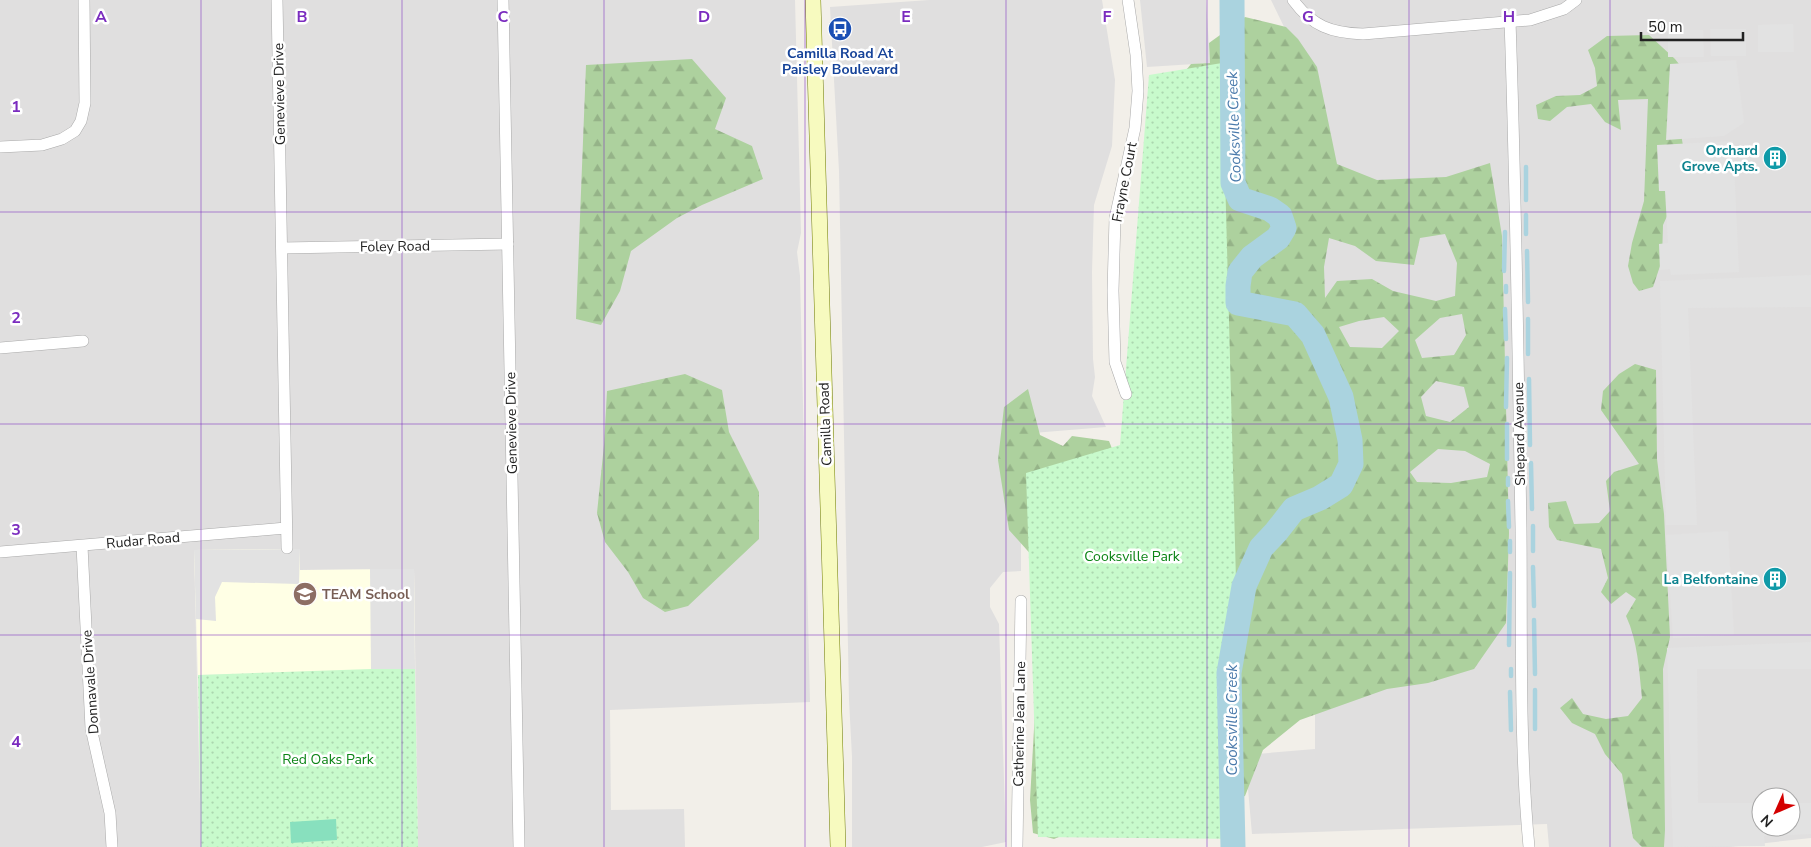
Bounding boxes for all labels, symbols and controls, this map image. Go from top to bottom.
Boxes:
text: A [95,6,107,28]
text: B [296,6,308,28]
text: C [498,6,509,28]
text: D [698,6,710,28]
text: E [901,6,911,28]
text: F [1103,6,1112,28]
text: G [1302,6,1314,28]
text: H [1503,6,1515,28]
scale bar [1641,10,1744,42]
bus stop icon: Camilla Road At Paisley Boulevard [827,16,853,42]
text: 50 m [1648,17,1683,37]
street label: Genevieve Drive [269,43,290,145]
place label: Camilla Road At Paisley Boulevard [782,44,898,79]
water label: Cooksville Creek [1222,71,1246,183]
text: 1 [11,96,21,118]
street label: Frayne Court [1107,140,1142,224]
place label: Orchard Grove Apts. [1681,141,1758,176]
building icon: Orchard Grove Apts. [1762,145,1788,171]
street label: Foley Road [360,236,430,257]
text: 2 [11,307,21,329]
street label: Genevieve Drive [501,372,522,474]
street label: Camilla Road [815,382,836,466]
street label: Shepard Avenue [1509,382,1530,486]
text: 3 [11,519,21,541]
street label: Rudar Road [105,528,181,553]
park label: Cooksville Park [1084,547,1181,566]
building icon: La Belfontaine [1762,566,1788,592]
place label: La Belfontaine [1664,570,1758,589]
school or university icon: TEAM School [292,581,318,607]
place label: TEAM School [322,585,410,604]
street label: Donnavale Drive [77,629,104,735]
street label: Catherine Jean Lane [1009,661,1030,787]
water label: Cooksville Creek [1222,664,1242,776]
text: 4 [11,731,21,753]
park label: Red Oaks Park [282,750,375,769]
north arrow [1751,787,1801,837]
text: N [1757,810,1778,831]

